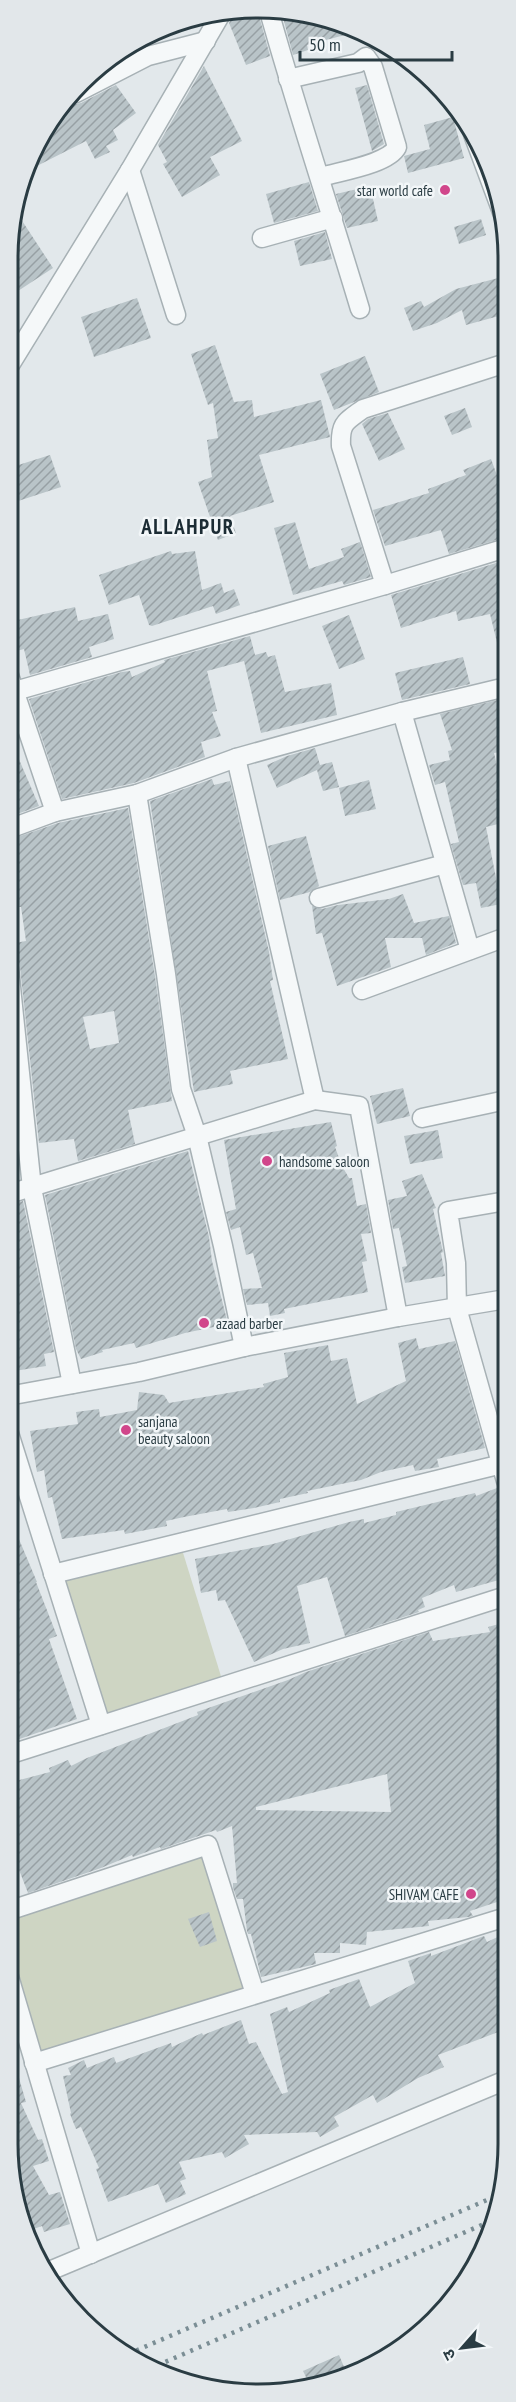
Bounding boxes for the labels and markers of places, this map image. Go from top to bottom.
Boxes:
place label: star world cafe [357,181,433,200]
marker: star world cafe [438,183,452,197]
place label: handsome saloon [279,1152,369,1171]
marker: handsome saloon [260,1154,274,1168]
place label: azaad barber [216,1314,283,1333]
marker: azaad barber [197,1316,211,1330]
place label: sanjana beauty saloon [138,1412,210,1448]
marker: sanjana beauty saloon [119,1423,133,1437]
place label: SHIVAM CAFE [389,1885,459,1904]
marker: SHIVAM CAFE [464,1887,478,1901]

